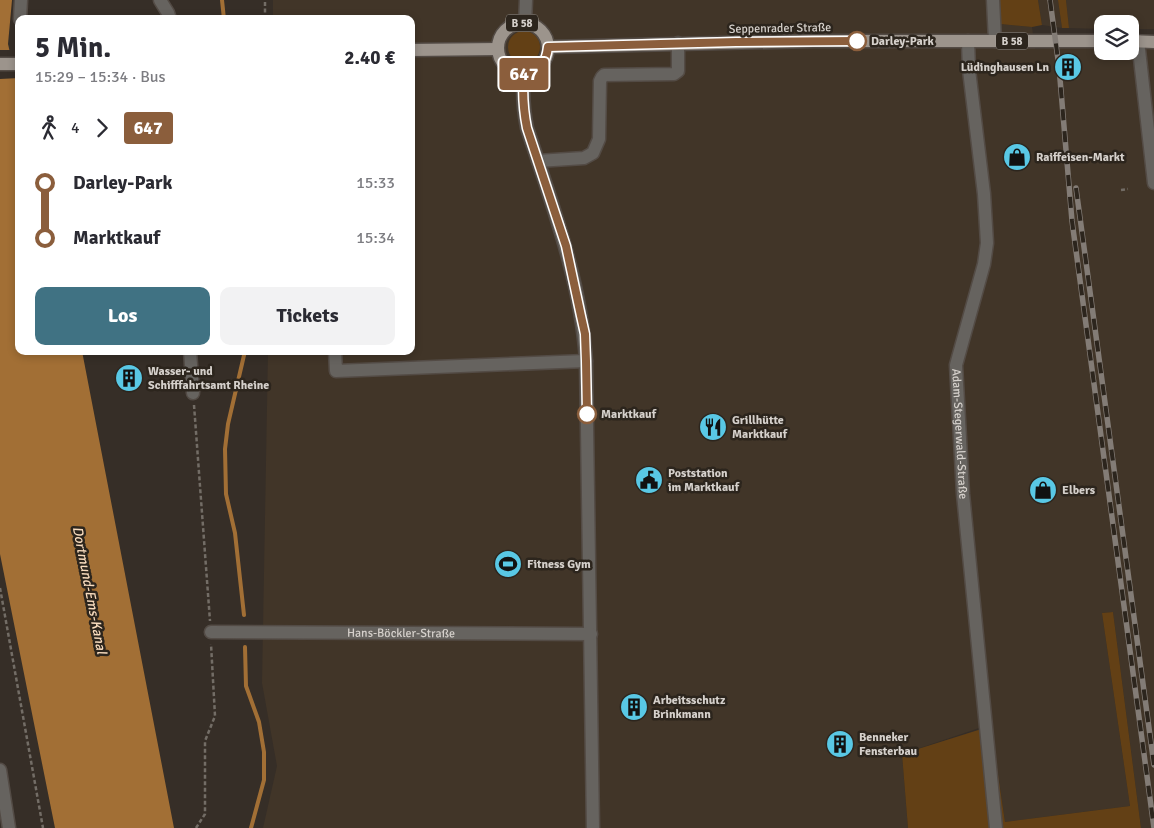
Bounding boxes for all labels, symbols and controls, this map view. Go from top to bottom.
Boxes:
road number: B 58 [506,14,538,32]
map controls [1094,15,1139,60]
button: layers [1094,15,1139,60]
street label: Seppenrader Straße [729,20,831,37]
text: 5 Min. [35,31,111,65]
marker: Darley-Park [847,31,867,51]
road number: B 58 [996,32,1028,49]
place label: Darley-Park [871,34,935,49]
text: 2.40 € [344,46,395,70]
building icon: Lüdinghausen Ln [1053,52,1083,82]
line badge: 647 [495,58,553,90]
place label: Lüdinghausen Ln [961,60,1049,75]
text: 647 [509,63,539,85]
text: 15:29 – 15:34 · Bus [35,67,166,87]
icon: walk [35,114,63,142]
icon: forward [88,114,116,142]
text: 647 [134,117,163,139]
text: 4 [71,118,80,138]
shop icon: Raiffeisen-Markt [1002,142,1032,172]
place label: Raiffeisen-Markt [1036,150,1125,165]
text: Darley-Park [73,171,172,195]
text: 15:33 [356,173,395,193]
text: Marktkauf [73,226,160,250]
text: 15:34 [356,228,395,248]
button: Los [35,287,210,345]
button: Tickets [220,287,395,345]
building icon: Wasser- und Schifffahrtsamt Rheine [114,363,144,393]
place label: Wasser- und Schifffahrtsamt Rheine [148,364,269,393]
street label: Adam-Stegerwald-Straße [948,368,970,500]
marker: Marktkauf [577,404,597,424]
place label: Marktkauf [601,407,657,422]
restaurant icon: Grillhütte Marktkauf [698,412,728,442]
place label: Grillhütte Marktkauf [732,413,788,442]
public building icon: Poststation im Marktkauf [634,465,664,495]
place label: Poststation im Marktkauf [668,466,740,495]
shop icon: Elbers [1028,475,1058,505]
place label: Elbers [1062,483,1096,498]
water label: Dortmund-Ems-Kanal [69,525,110,656]
sports icon: Fitness Gym [493,549,523,579]
place label: Fitness Gym [527,557,591,572]
street label: Hans-Böckler-Straße [347,626,455,641]
building icon: Arbeitsschutz Brinkmann [619,692,649,722]
place label: Arbeitsschutz Brinkmann [653,693,726,722]
building icon: Benneker Fensterbau [825,729,855,759]
place label: Benneker Fensterbau [859,730,918,759]

